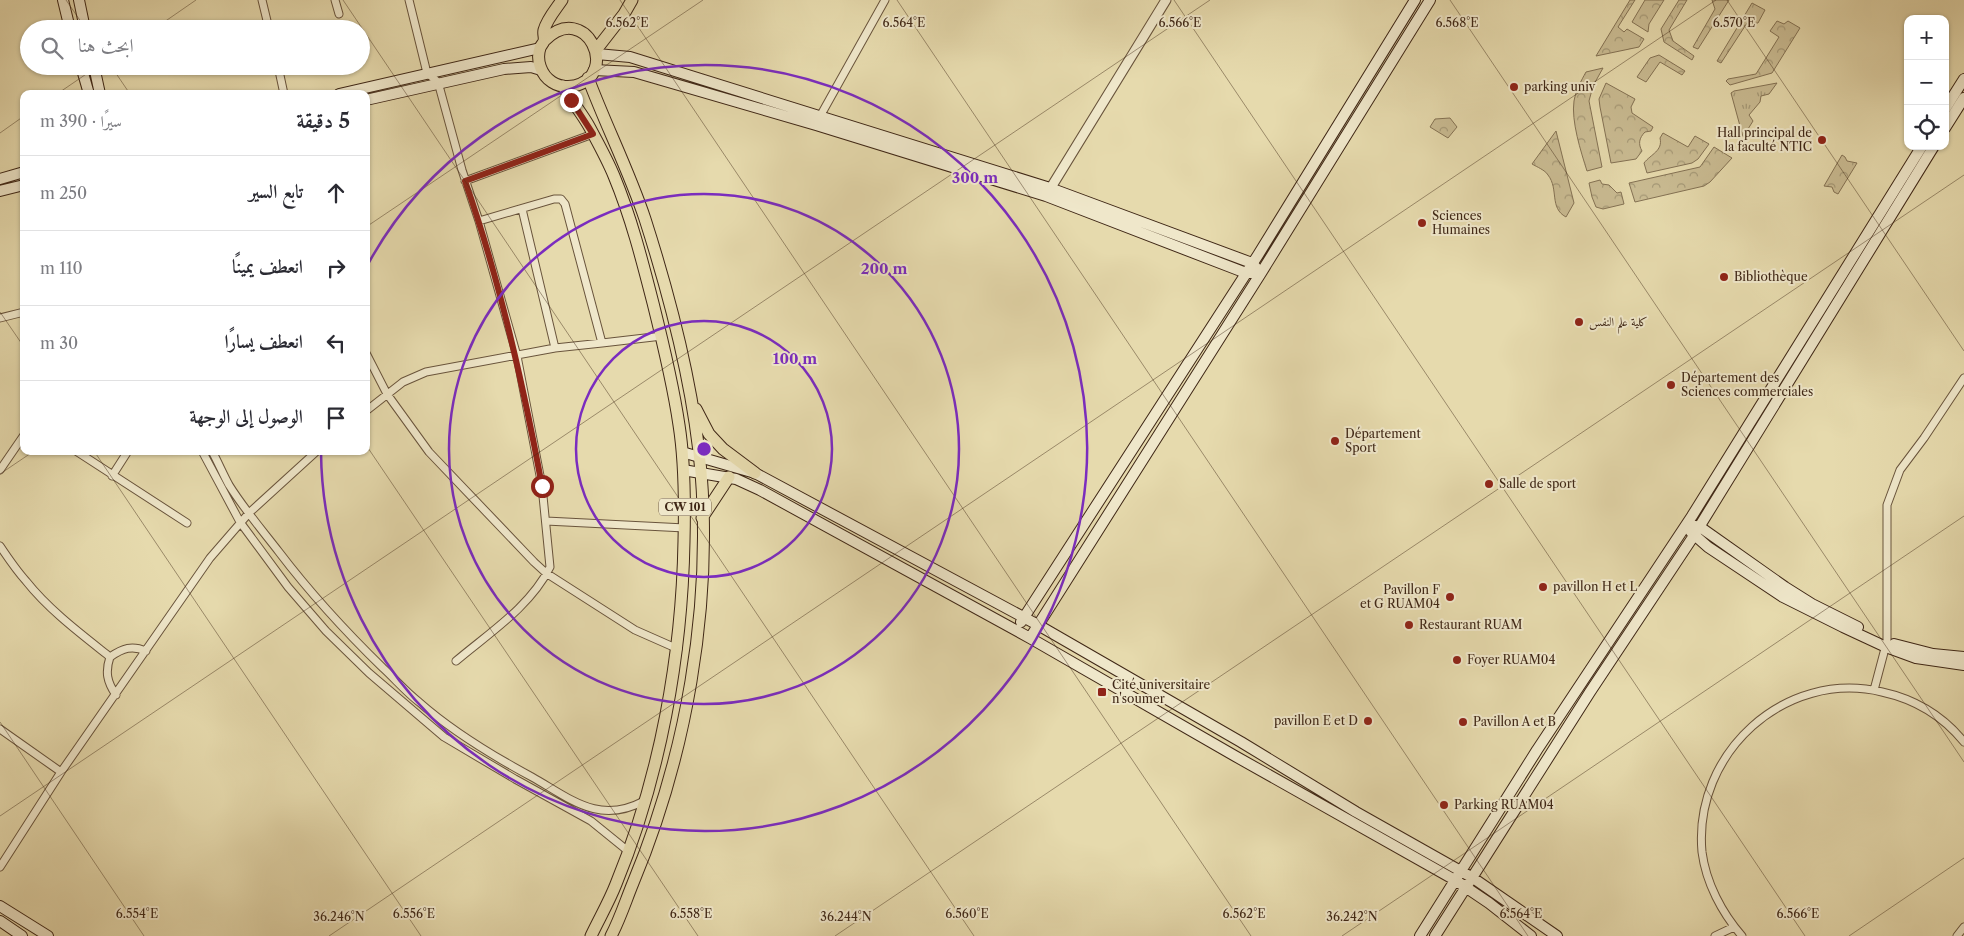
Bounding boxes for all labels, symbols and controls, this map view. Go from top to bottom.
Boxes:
text: 6.562°E [606,15,648,30]
text: 6.564°E [883,15,925,30]
text: 6.566°E [1159,15,1201,30]
text: 6.568°E [1435,15,1479,30]
text: 6.570°E [1713,15,1755,30]
map controls [1904,15,1949,150]
button: + [1904,15,1949,60]
search box [20,20,370,75]
icon: search [38,34,66,62]
text: ابحث هنا [78,34,134,57]
button: − [1904,60,1949,105]
place label: parking univ [1524,79,1596,94]
marker: parking univ [1508,81,1520,93]
route end [560,89,583,112]
button: locate [1904,105,1949,150]
text: 5 دقيقة [296,108,350,133]
text: سيرًا · 390 m [40,111,122,131]
place label: Hall principal de la faculté NTIC [1717,125,1812,154]
marker: Hall principal de la faculté NTIC [1816,134,1828,146]
text: 300 m [952,168,998,187]
icon: ahead [322,179,350,207]
text: تابع السير [249,180,303,203]
text: 250 m [40,183,87,203]
place label: Sciences Humaines [1432,208,1490,237]
marker: Sciences Humaines [1416,217,1428,229]
icon: right [322,254,350,282]
text: انعطف يمينًا [232,255,303,278]
text: 110 m [40,258,83,278]
text: 200 m [861,259,907,278]
place label: Bibliothèque [1734,269,1808,284]
marker: Bibliothèque [1718,271,1730,283]
place label: كلية علم النفس [1589,314,1648,334]
marker: كلية علم النفس [1573,316,1585,328]
icon: left [322,329,350,357]
text: انعطف يسارًا [224,330,303,353]
text: 30 m [40,333,78,353]
text: 100 m [773,349,817,368]
place label: Département des Sciences commerciales [1681,370,1813,399]
marker: Département des Sciences commerciales [1665,379,1677,391]
icon: arrive [322,404,350,432]
text: الوصول إلى الوجهة [189,405,303,428]
place label: Département Sport [1345,426,1422,455]
marker: Département Sport [1329,435,1341,447]
centre of rings [695,440,713,458]
route start [531,475,554,498]
place label: Salle de sport [1499,476,1577,491]
marker: Salle de sport [1483,478,1495,490]
road number: CW 101 [659,498,711,516]
place label: pavillon H et L [1553,579,1637,594]
marker: pavillon H et L [1537,581,1549,593]
place label: Pavillon F et G RUAM04 [1360,582,1440,611]
marker: Pavillon F et G RUAM04 [1444,591,1456,603]
place label: Restaurant RUAM [1419,617,1522,632]
marker: Restaurant RUAM [1403,619,1415,631]
place label: Foyer RUAM04 [1467,652,1555,667]
marker: Foyer RUAM04 [1451,654,1463,666]
place label: Cité universitaire n'soumer [1112,677,1210,706]
marker: Cité universitaire n'soumer [1096,686,1108,698]
place label: pavillon E et D [1274,713,1358,728]
place label: Pavillon A et B [1473,714,1556,729]
marker: pavillon E et D [1362,715,1374,727]
marker: Pavillon A et B [1457,716,1469,728]
place label: Parking RUAM04 [1454,797,1554,812]
marker: Parking RUAM04 [1438,799,1450,811]
text: 6.554°E [116,906,158,921]
text: 6.556°E [393,906,435,921]
text: 6.558°E [670,906,712,921]
text: 6.560°E [945,906,989,921]
text: 6.562°E [1223,906,1265,921]
text: 6.564°E [1500,906,1542,921]
text: 6.566°E [1777,906,1819,921]
text: 36.246°N [313,909,365,924]
text: 36.244°N [820,909,872,924]
text: 36.242°N [1326,909,1378,924]

